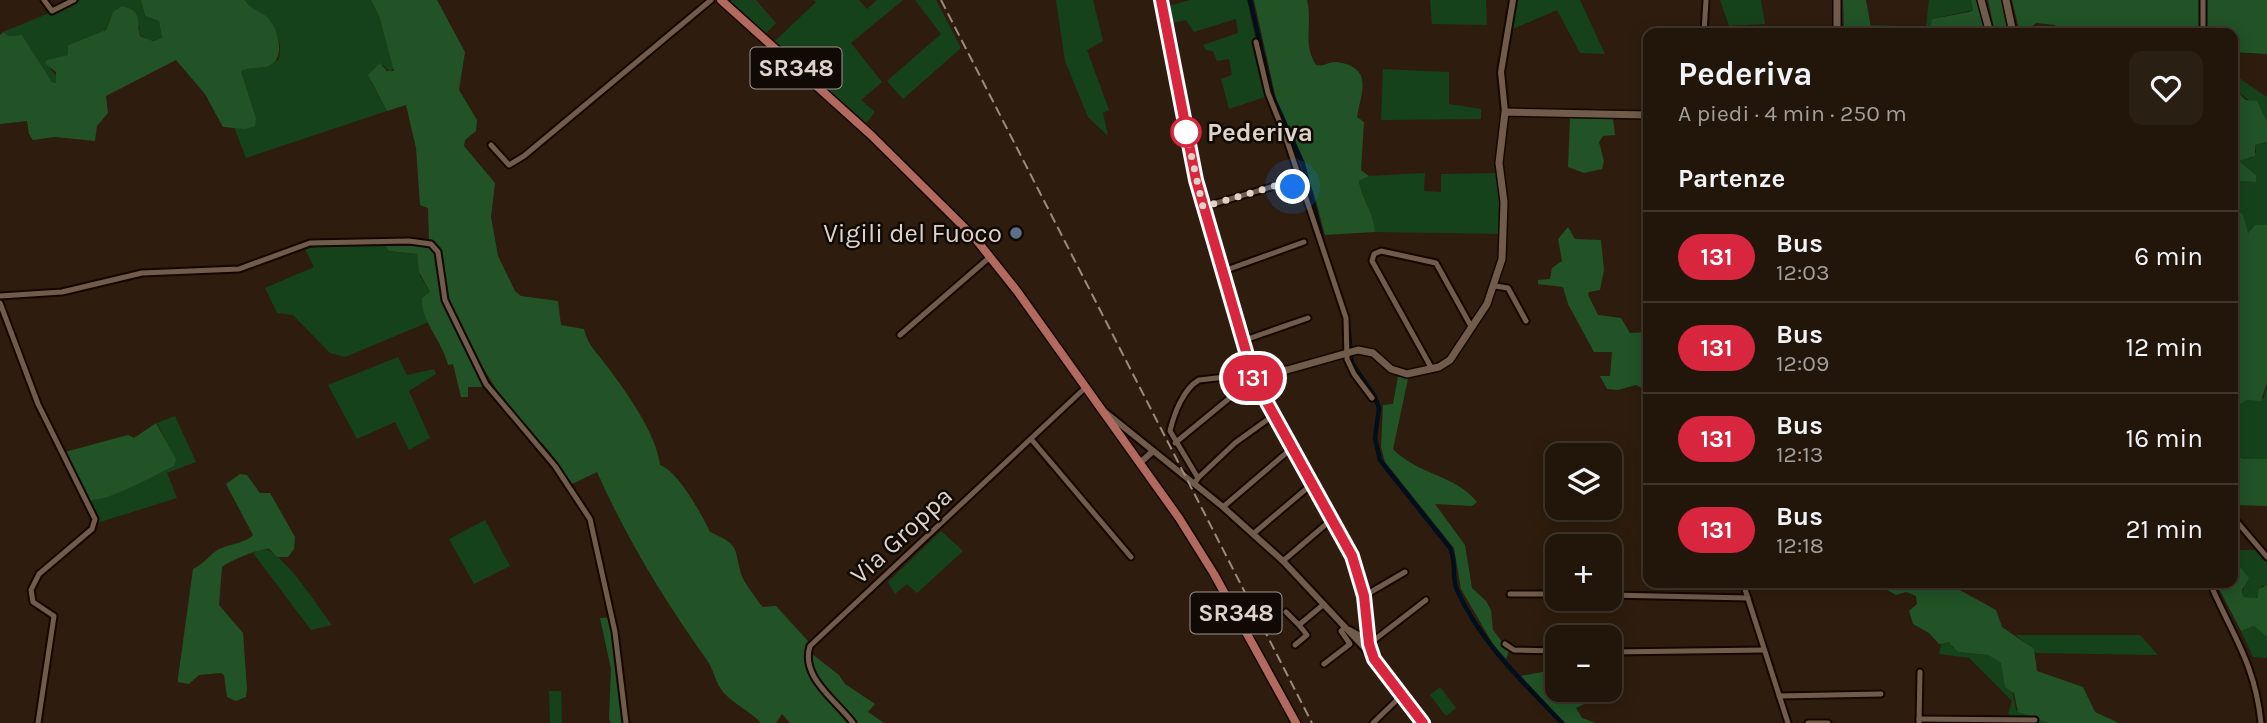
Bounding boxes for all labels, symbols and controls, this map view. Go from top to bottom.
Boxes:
road number: SR348 [750,47,842,88]
button: heart [2129,51,2203,125]
text: Pederiva [1678,55,1813,93]
text: A piedi · 4 min · 250 m [1678,100,1907,127]
marker: Pederiva [1171,117,1201,147]
place label: Pederiva [1207,117,1313,148]
text: Partenze [1678,163,1785,194]
your location [1275,169,1310,204]
place label: Vigili del Fuoco [823,218,1002,249]
marker: Vigili del Fuoco [1008,225,1024,241]
text: Bus [1776,228,1823,259]
text: 6 min [2134,241,2203,272]
text: 131 [1700,243,1733,271]
text: 12:03 [1776,259,1829,286]
text: Bus [1776,319,1823,350]
text: 12 min [2125,332,2203,363]
text: 131 [1700,334,1733,362]
text: 12:09 [1776,350,1829,377]
line badge: 131 [1213,355,1293,401]
text: 131 [1237,364,1269,392]
text: Bus [1776,410,1823,441]
text: 16 min [2126,423,2203,454]
text: 131 [1700,425,1733,453]
text: 12:13 [1776,441,1823,468]
map controls [1545,443,1622,702]
button: layers [1545,443,1622,520]
street label: Via Groppa [844,480,959,590]
text: Bus [1776,501,1823,532]
text: 21 min [2125,514,2203,545]
text: 131 [1700,516,1733,544]
text: 12:18 [1776,532,1824,559]
button: + [1545,534,1622,611]
road number: SR348 [1190,592,1282,634]
button: − [1545,625,1622,702]

